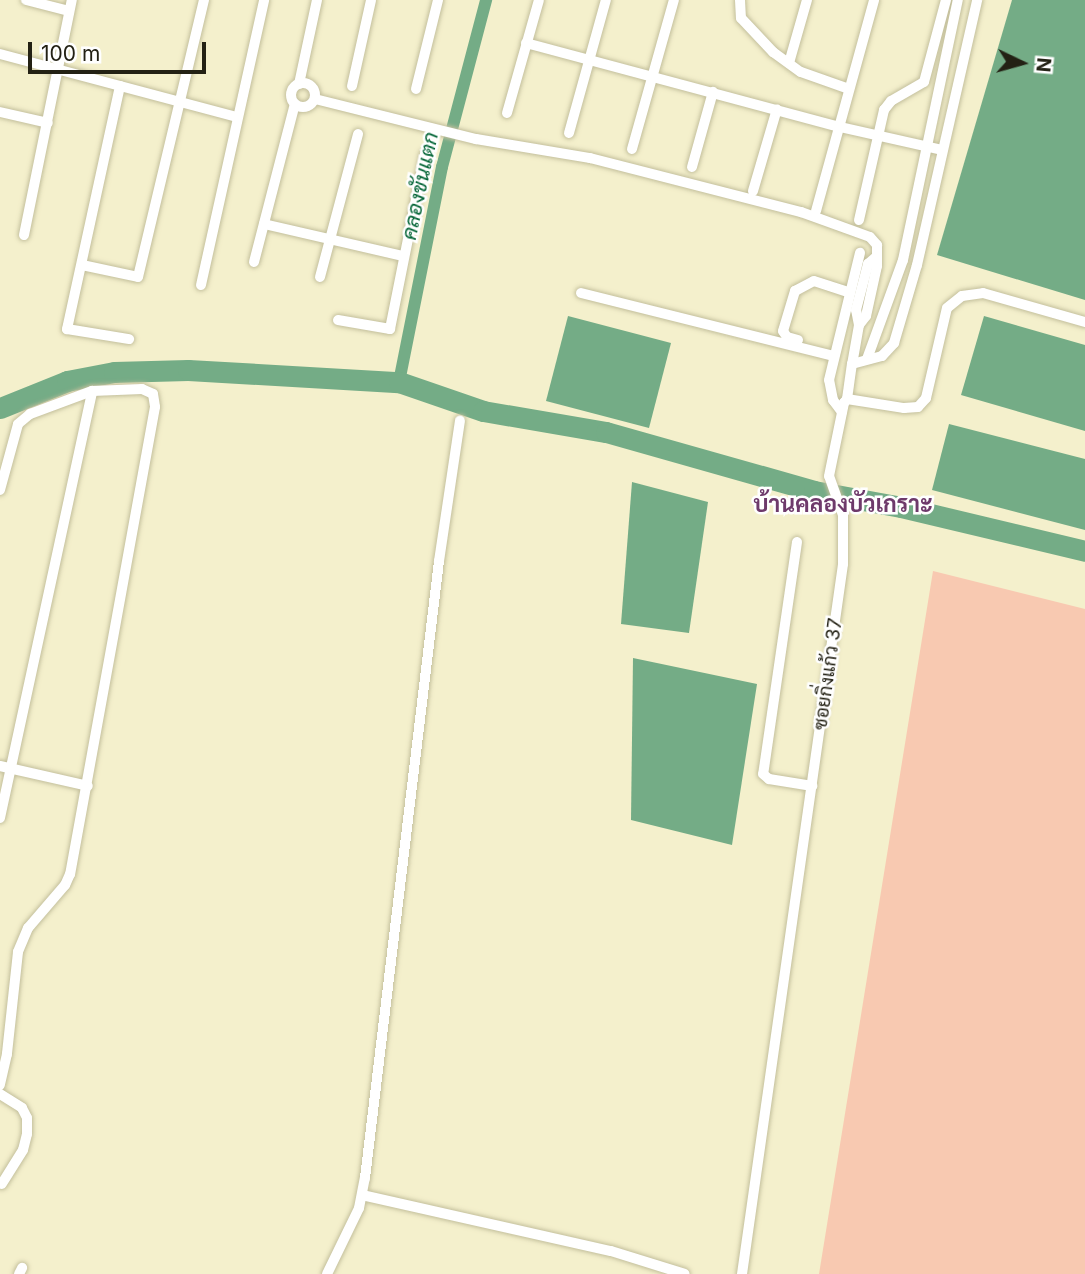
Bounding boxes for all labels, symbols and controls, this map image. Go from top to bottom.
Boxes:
scale bar [32,28,210,72]
north arrow [987,28,1057,98]
text: 100 m [41,41,100,66]
text: N [1031,57,1056,73]
water label: คลองขันแตก [396,130,444,242]
district label: บ้านคลองบัวเกราะ [753,490,933,518]
street label: ซอยกิ่งแก้ว 37 [809,617,847,731]

